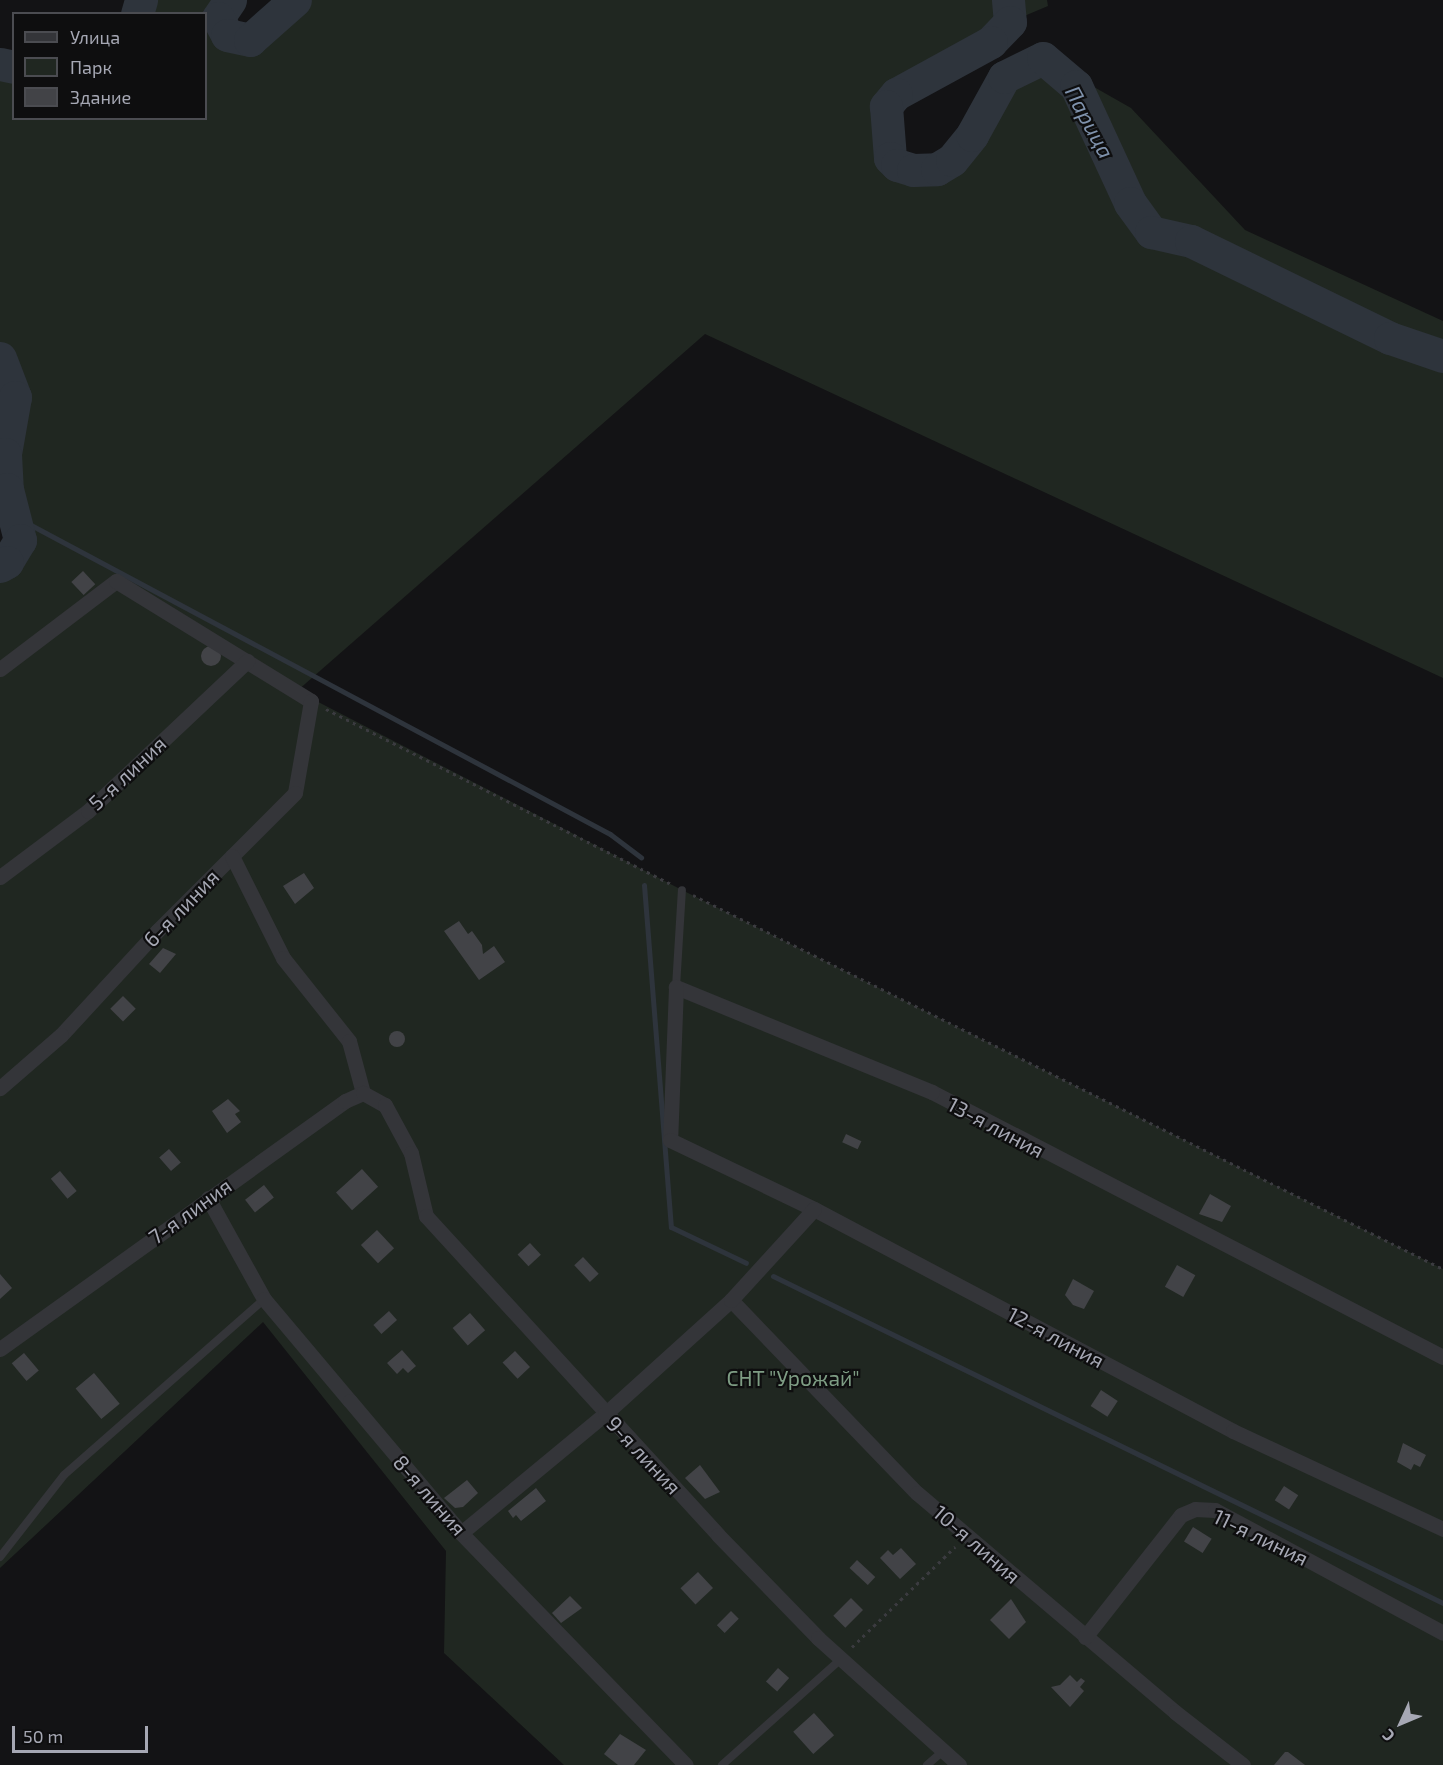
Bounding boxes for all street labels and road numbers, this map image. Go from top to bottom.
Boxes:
street label: 5-я линия [83,731,171,815]
street label: 6-я линия [138,864,224,952]
street label: 13-я линия [943,1091,1049,1163]
street label: 7-я линия [144,1173,236,1249]
street label: 12-я линия [1003,1301,1109,1373]
street label: 9-я линия [602,1411,686,1499]
street label: 8-я линия [388,1450,472,1540]
street label: 10-я линия [929,1500,1025,1588]
street label: 11-я линия [1209,1503,1313,1571]

